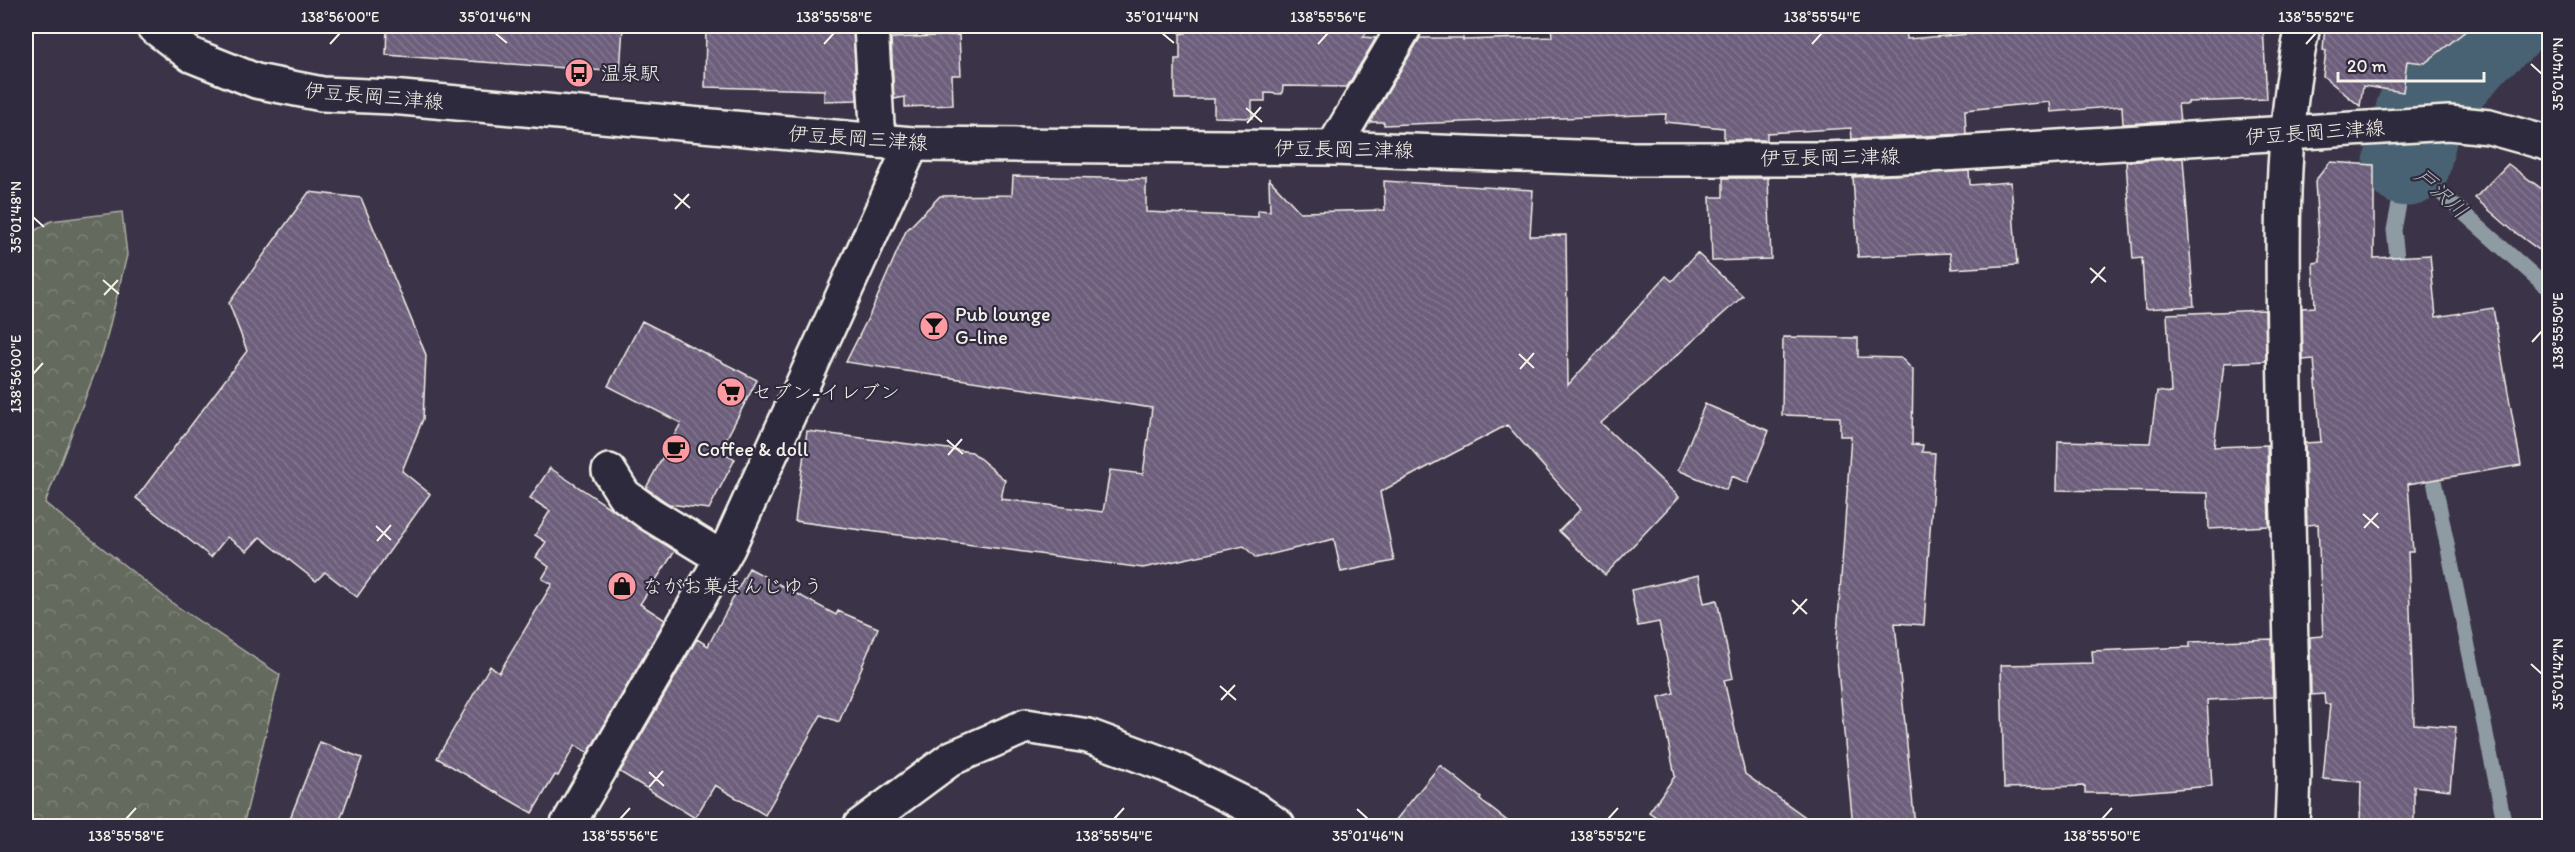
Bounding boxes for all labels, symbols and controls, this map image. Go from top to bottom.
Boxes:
text: 138°56'00"E [301,8,379,26]
text: 35°01'46"N [459,8,531,26]
text: 138°55'58"E [796,8,872,26]
text: 35°01'44"N [1125,8,1199,26]
text: 138°55'56"E [1290,8,1366,26]
text: 138°55'54"E [1784,8,1860,26]
text: 138°55'52"E [2278,8,2354,26]
text: 35°01'40"N [2549,37,2567,111]
scale bar [2338,45,2484,83]
text: 20 m [2347,55,2387,77]
bus stop icon: 温泉駅 [563,57,595,89]
place label: 温泉駅 [600,61,660,85]
street label: 伊豆長岡三津線 [303,78,445,114]
street label: 伊豆長岡三津線 [2244,115,2386,149]
street label: 伊豆長岡三津線 [787,121,929,155]
street label: 伊豆長岡三津線 [1274,136,1414,162]
street label: 伊豆長岡三津線 [1760,144,1900,170]
water label: 戸沢川 [2410,162,2473,223]
text: 35°01'48"N [7,181,25,253]
text: 138°55'50"E [2549,292,2567,370]
place label: Pub lounge G-line [955,302,1050,349]
bar icon: Pub lounge G-line [918,310,950,342]
text: 138°56'00"E [7,335,25,413]
supermarket icon: セブン-イレブン [715,376,747,408]
place label: セブン-イレブン [752,380,900,404]
cafe icon: Coffee & doll [660,433,692,465]
place label: Coffee & doll [697,437,809,461]
shop icon: ながお菓まんじゆう [606,570,638,602]
place label: ながお菓まんじゆう [643,574,823,598]
text: 35°01'42"N [2549,638,2567,710]
text: 138°55'58"E [88,827,164,845]
text: 138°55'56"E [582,827,658,845]
text: 138°55'54"E [1076,827,1152,845]
text: 35°01'46"N [1332,827,1404,845]
text: 138°55'52"E [1570,827,1646,845]
text: 138°55'50"E [2063,827,2141,845]

